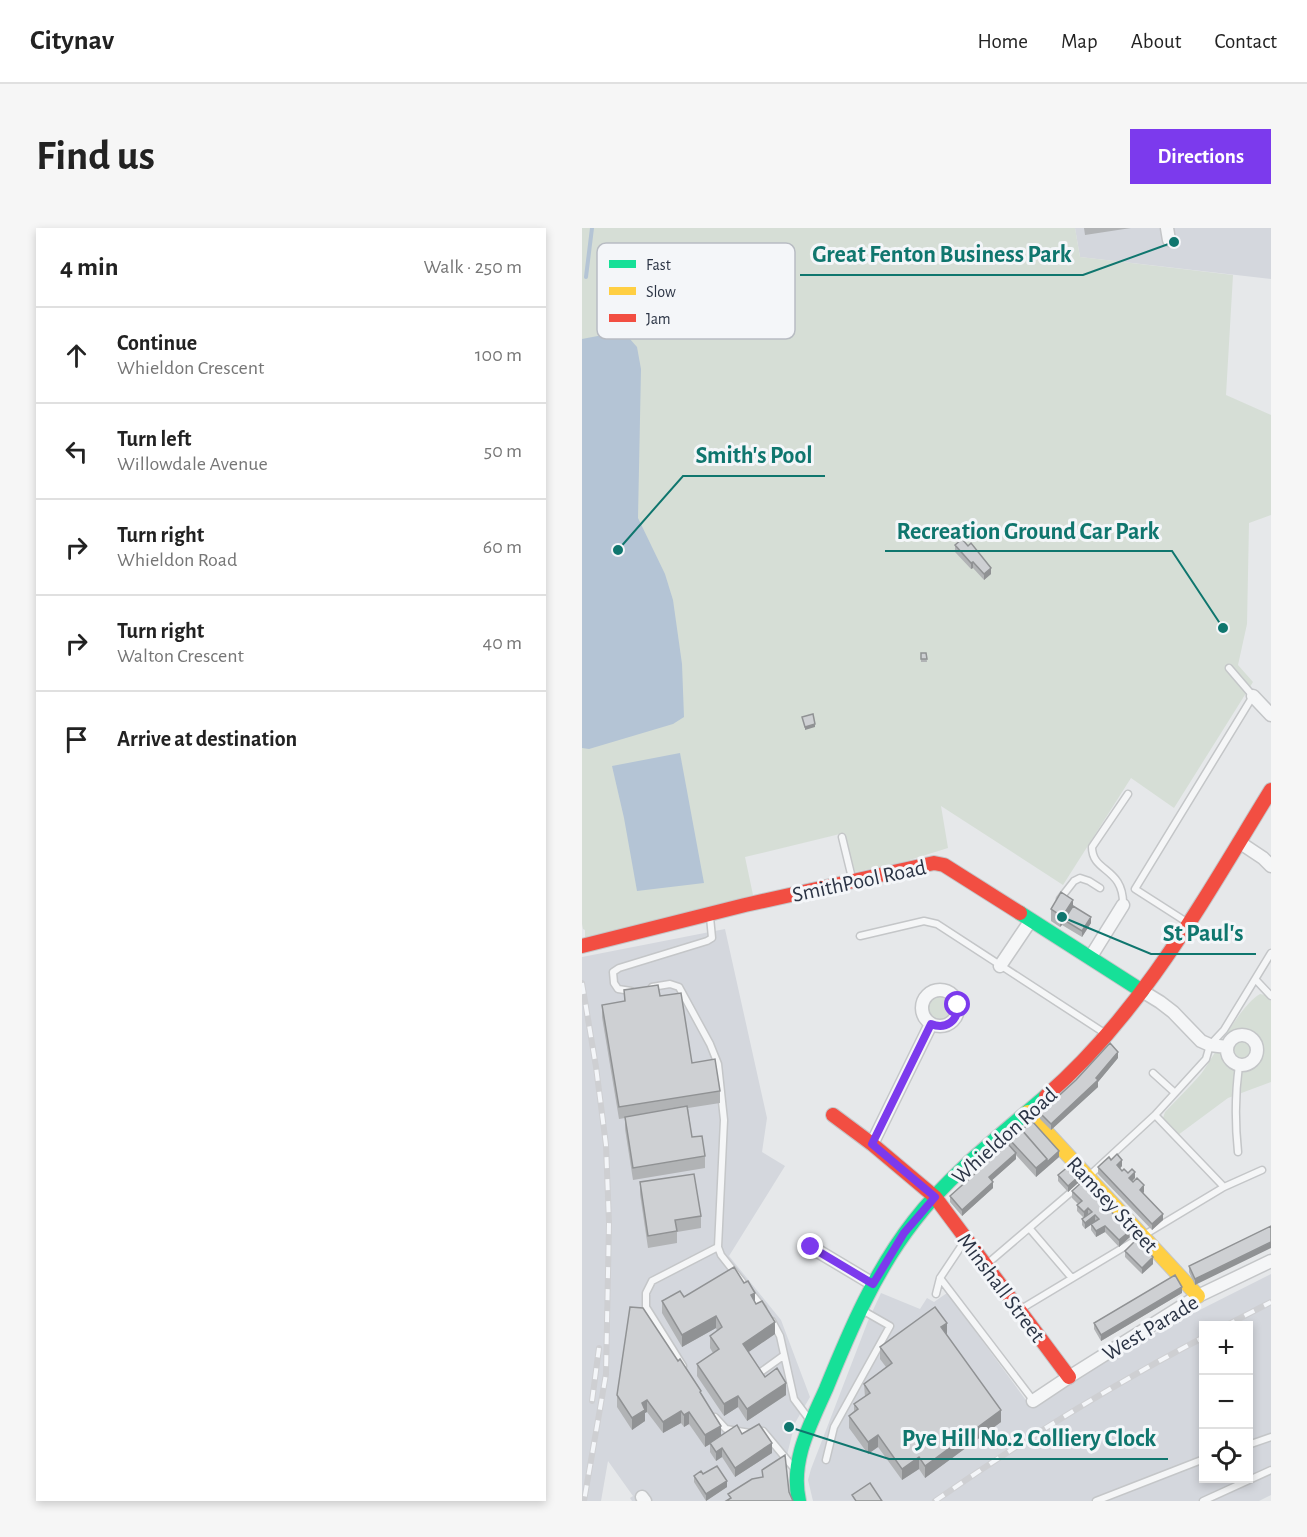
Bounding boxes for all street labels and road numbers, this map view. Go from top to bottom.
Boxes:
street label: SmithPool Road [790,856,928,906]
street label: Whieldon Road [948,1083,1061,1188]
street label: Ramsey Street [1062,1152,1162,1257]
street label: Minshall Street [953,1229,1049,1346]
street label: West Parade [1099,1291,1202,1365]

